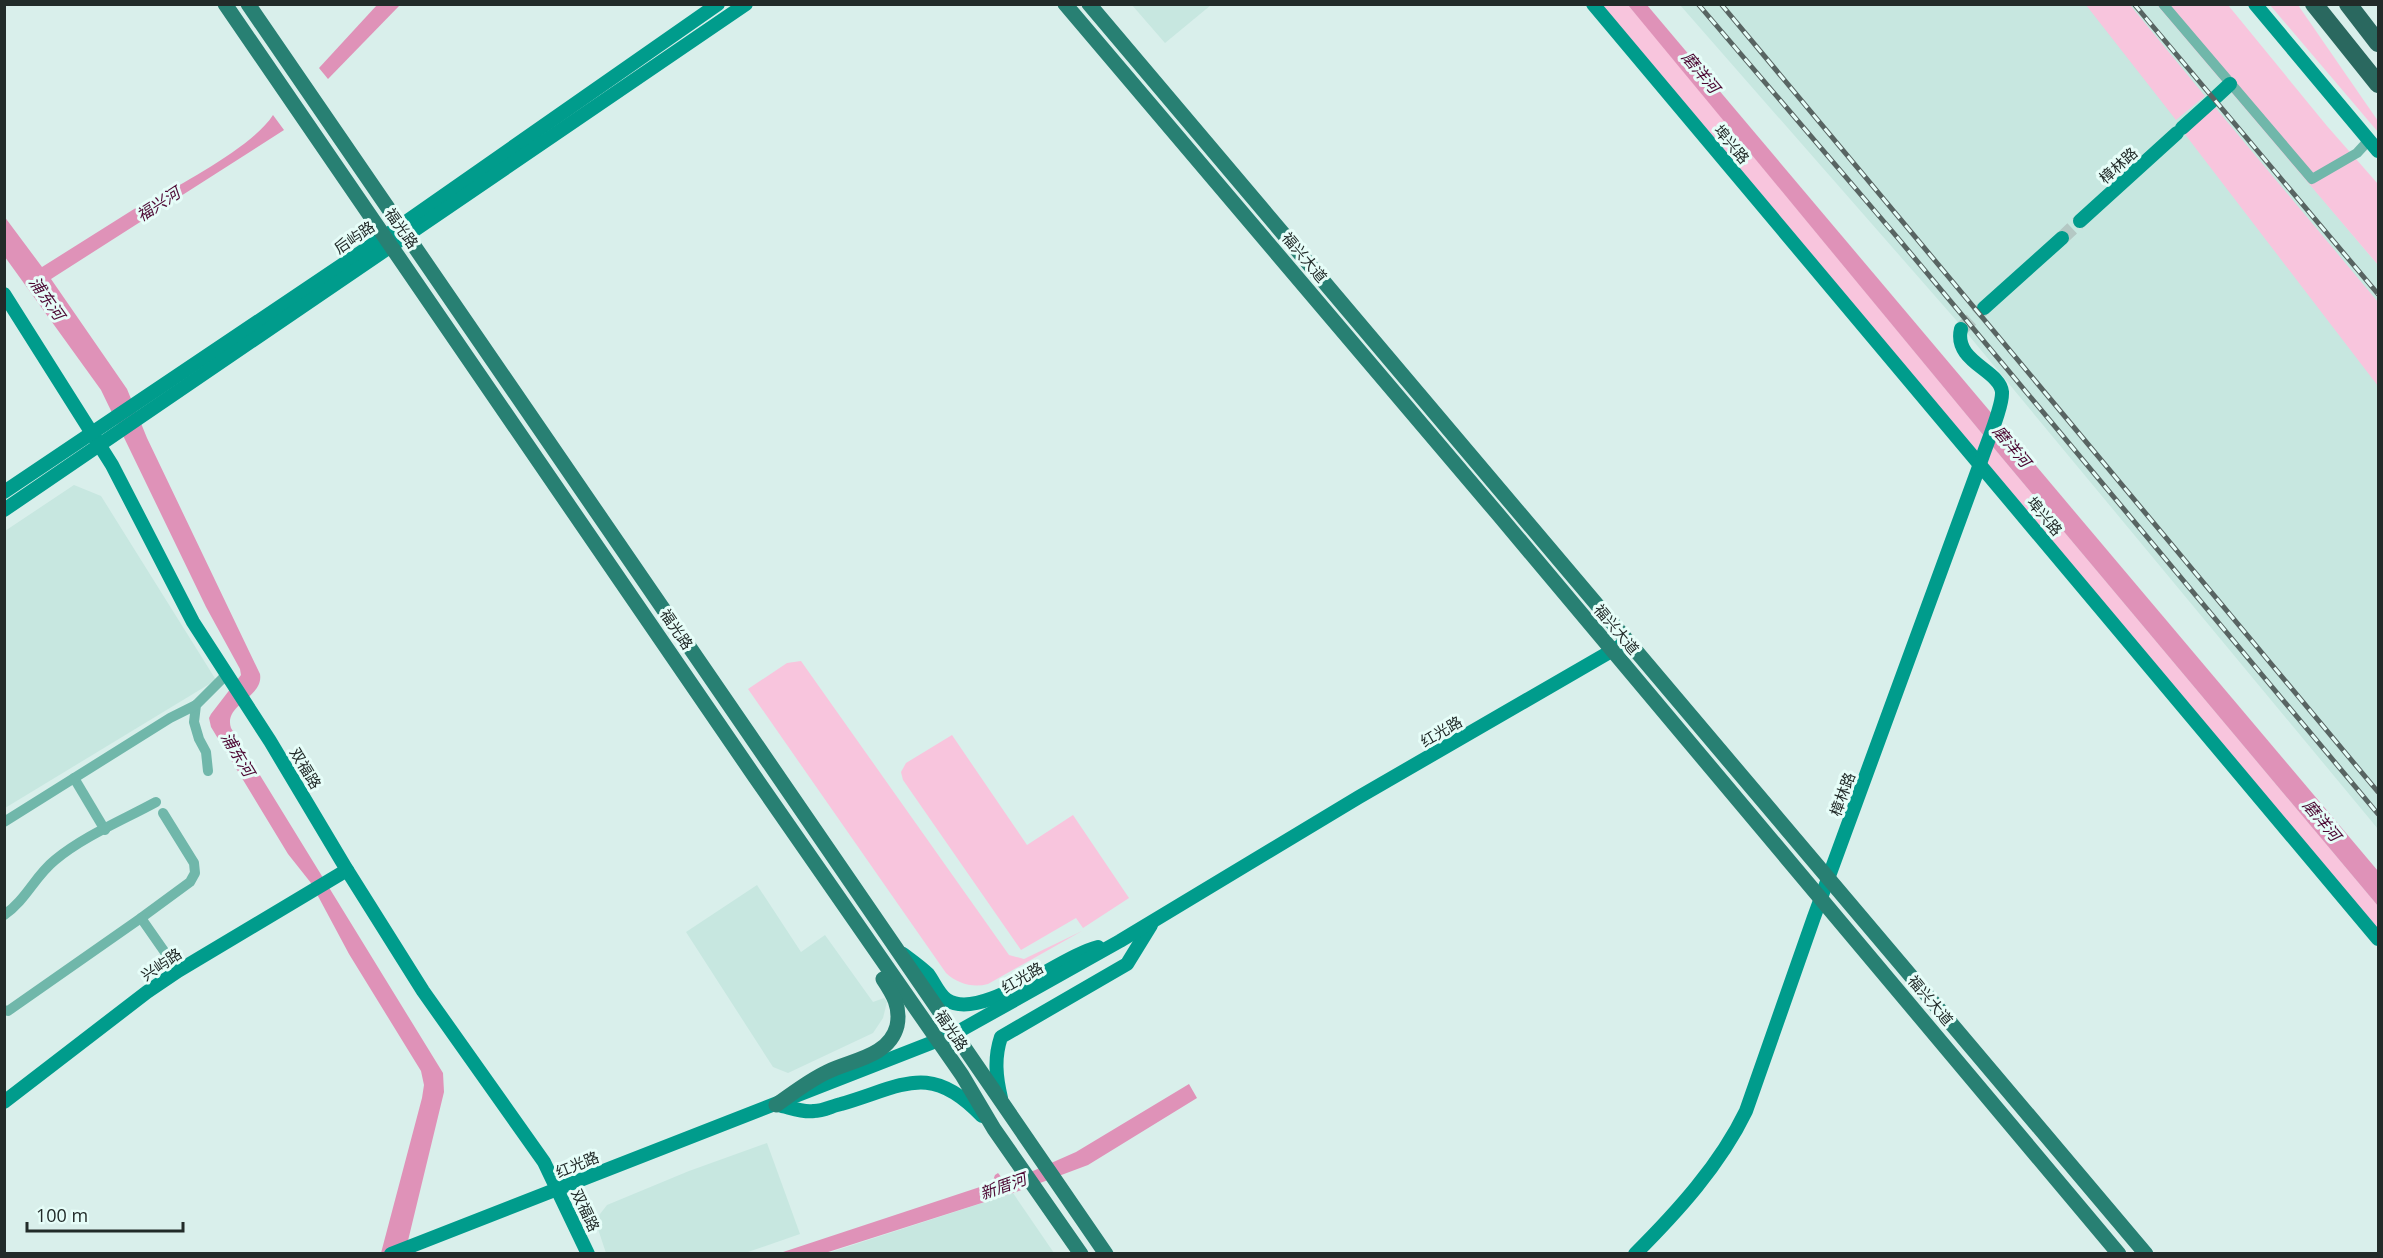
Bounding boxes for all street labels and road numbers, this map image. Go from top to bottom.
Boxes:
street label: 埠兴路 [1710,120,1754,168]
street label: 樟林路 [2095,143,2141,187]
street label: 福光路 [381,204,423,252]
street label: 后屿路 [330,216,378,258]
street label: 福兴大道 [1278,228,1332,286]
street label: 埠兴路 [2023,492,2067,540]
street label: 福兴大道 [1590,600,1644,658]
street label: 福光路 [656,605,698,653]
street label: 红光路 [1417,711,1465,751]
street label: 双福路 [286,744,326,792]
street label: 樟林路 [1825,769,1859,819]
street label: 兴屿路 [137,943,185,985]
street label: 红光路 [998,957,1046,997]
street label: 福兴大道 [1904,971,1958,1029]
street label: 福光路 [931,1006,973,1054]
street label: 红光路 [552,1146,602,1182]
street label: 双福路 [567,1185,605,1235]

